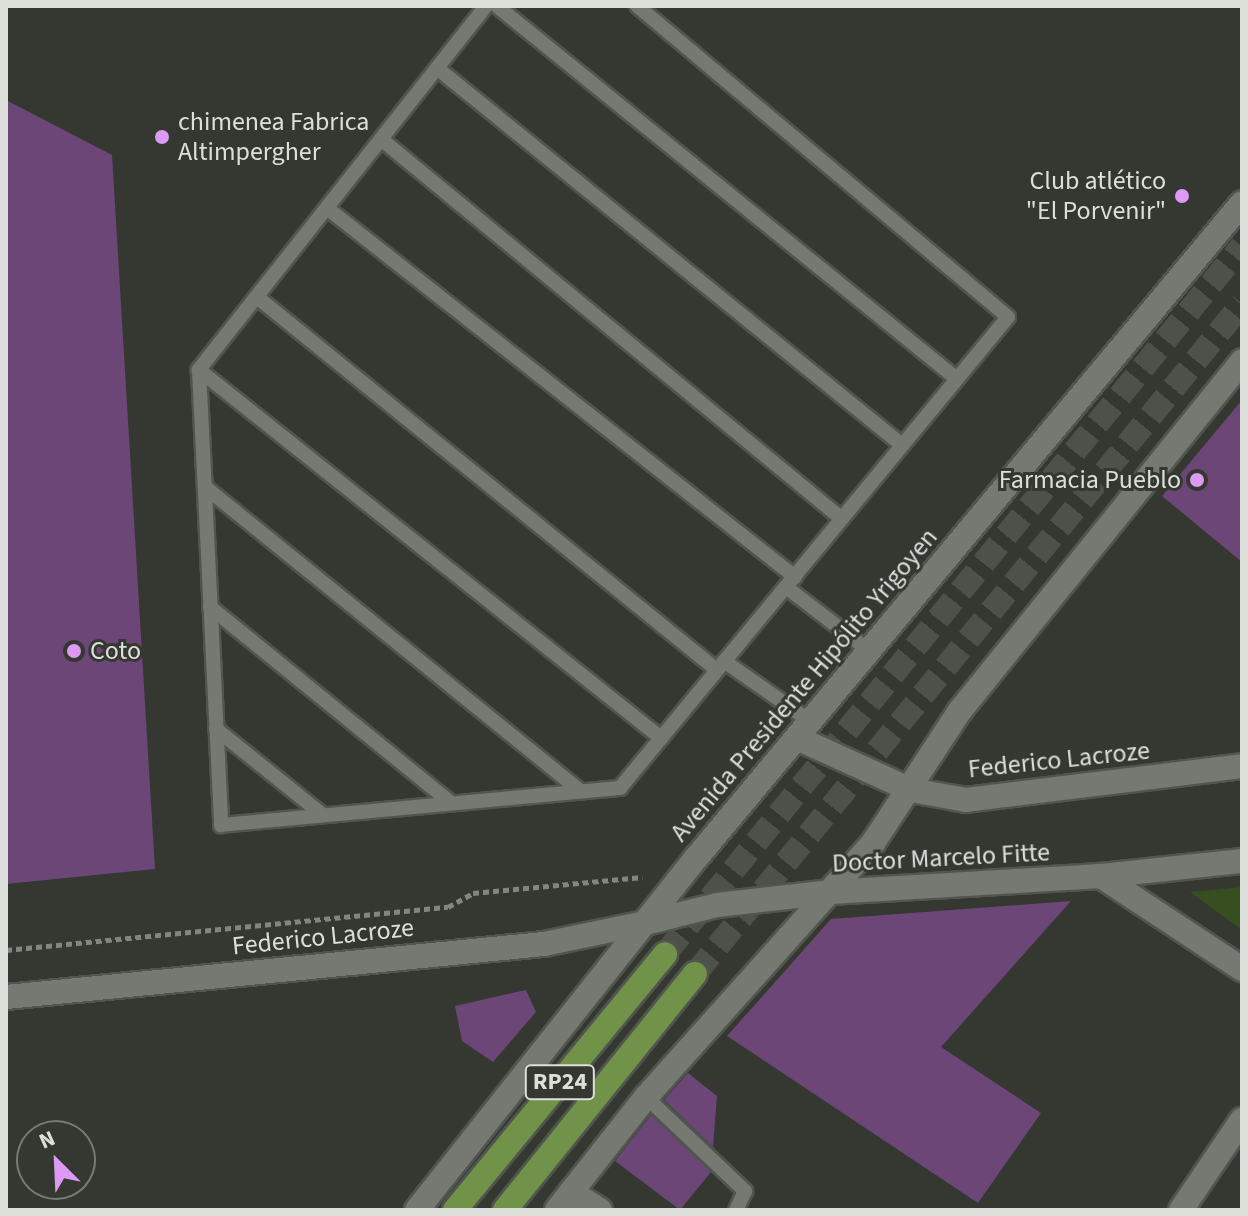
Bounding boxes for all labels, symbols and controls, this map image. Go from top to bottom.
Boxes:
place label: chimenea Fabrica Altimpergher [178,106,369,168]
marker: chimenea Fabrica Altimpergher [153,128,171,146]
place label: Club atlético "El Porvenir" [1026,165,1166,226]
marker: Club atlético "El Porvenir" [1173,187,1191,205]
place label: Farmacia Pueblo [999,464,1181,496]
marker: Farmacia Pueblo [1188,471,1206,489]
street label: Avenida Presidente Hipólito Yrigoyen [664,522,944,848]
place label: Coto [90,635,141,667]
marker: Coto [65,642,83,660]
street label: Federico Lacroze [967,735,1151,785]
street label: Doctor Marcelo Fitte [831,837,1051,879]
street label: Federico Lacroze [231,912,415,962]
road number: RP24 [524,1062,596,1102]
north arrow [16,1120,96,1200]
text: N [34,1122,60,1157]

